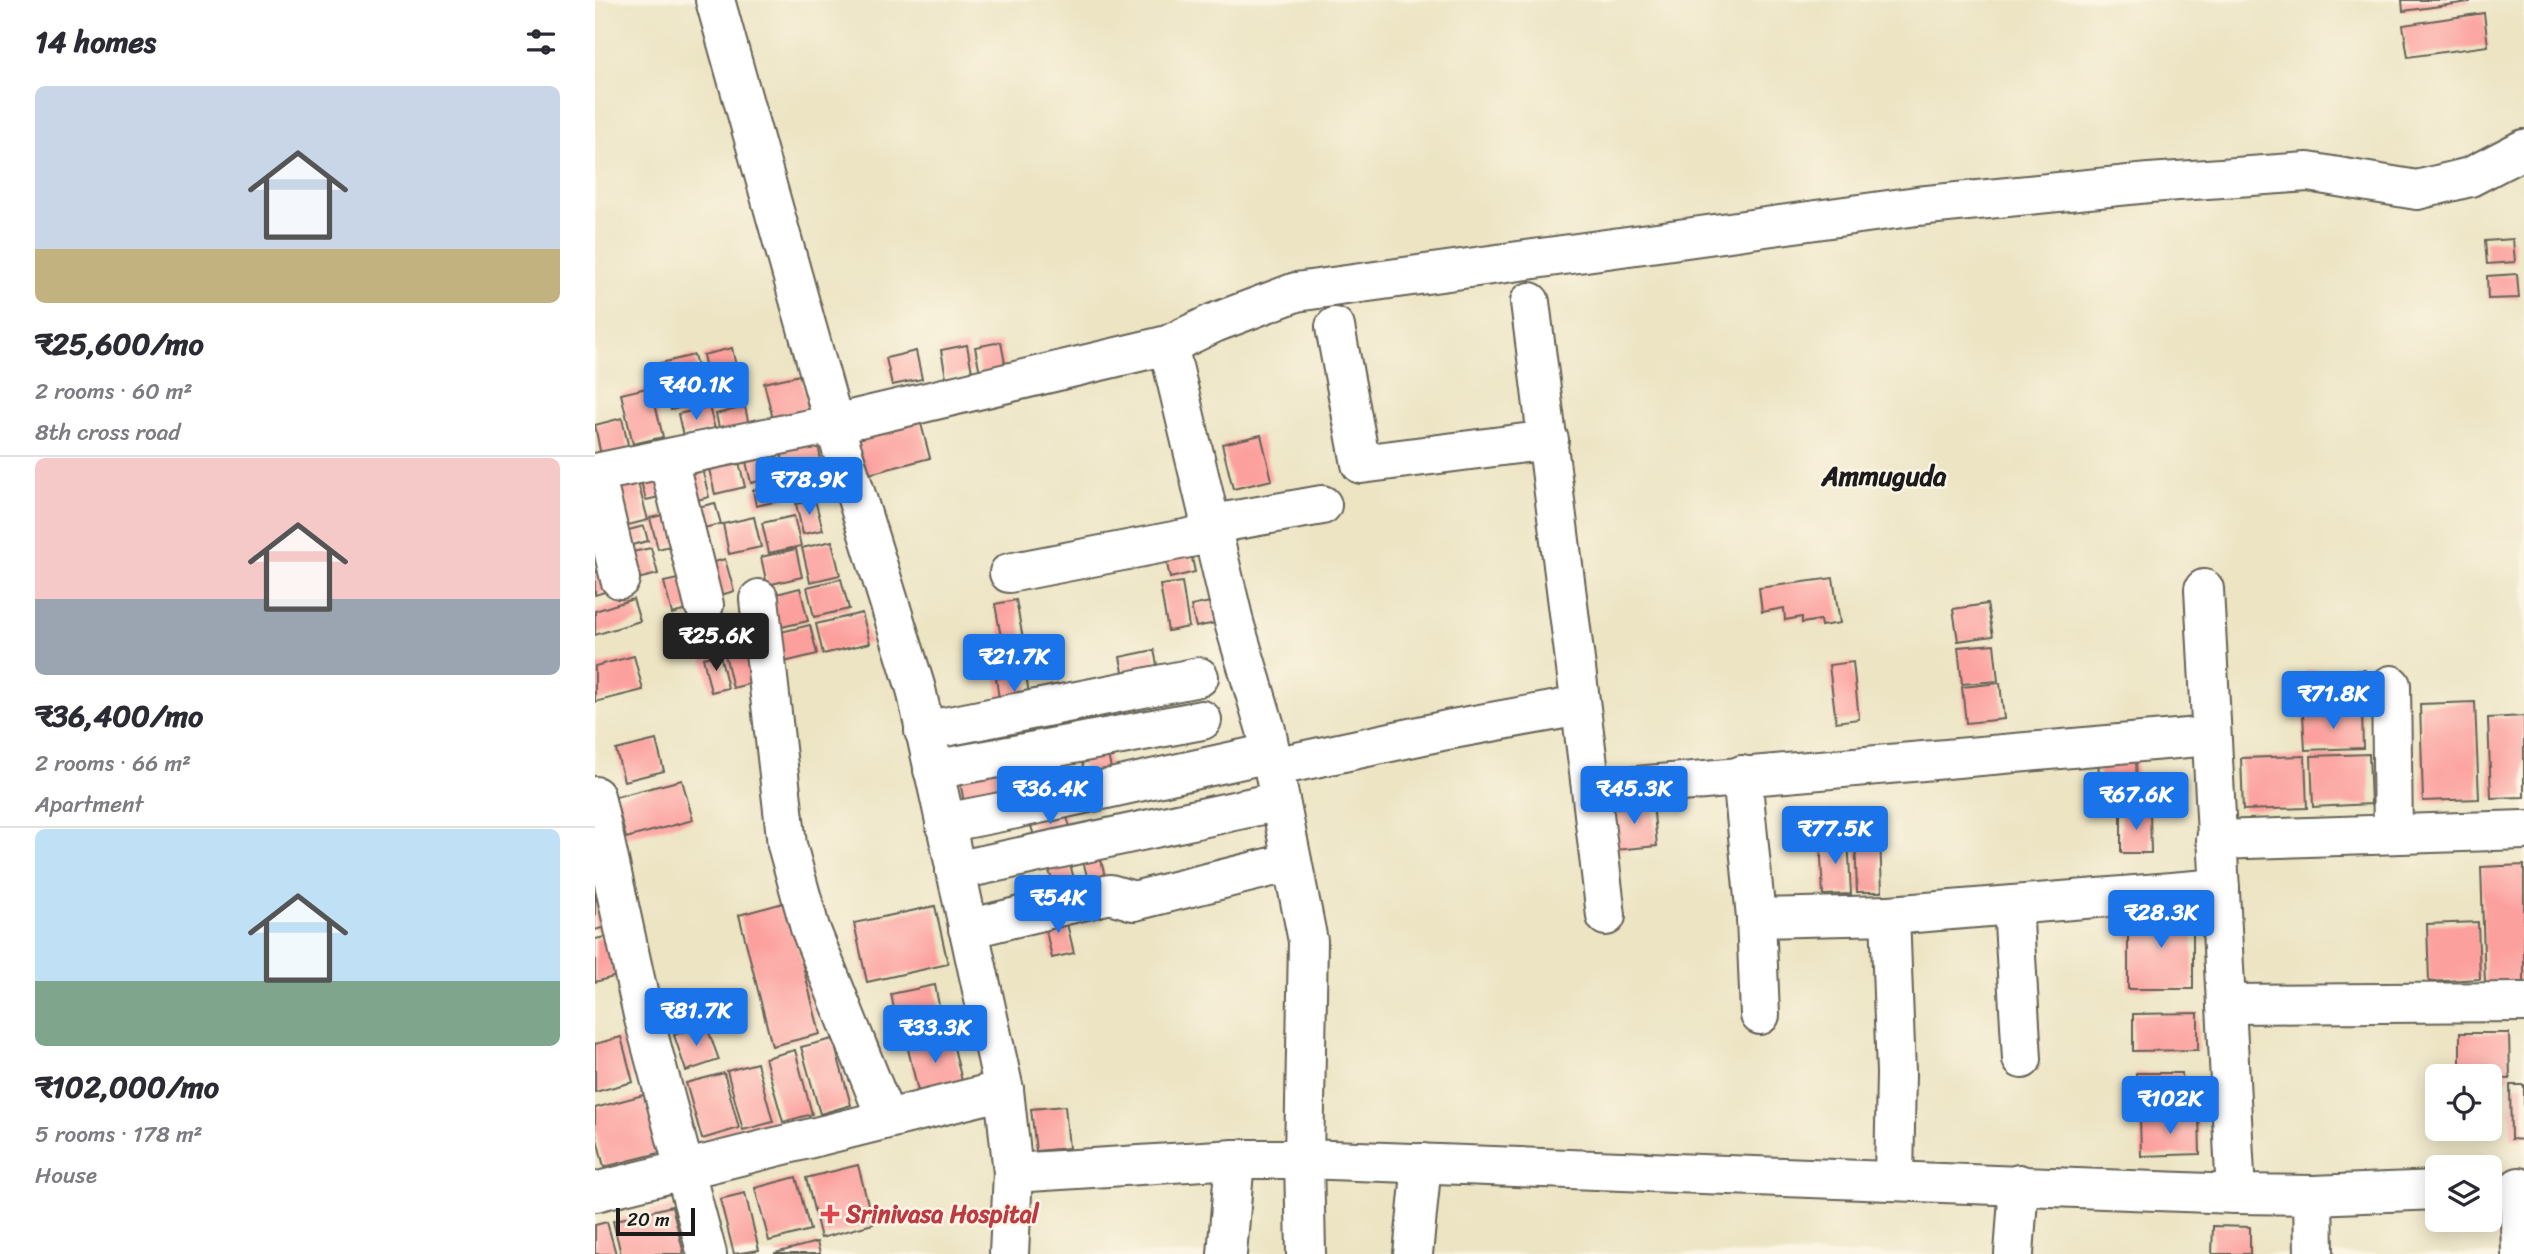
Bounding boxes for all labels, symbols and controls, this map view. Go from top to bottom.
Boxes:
text: 14 homes [35,15,156,69]
icon: filters [522,23,560,61]
icon: home [235,132,361,258]
text: ₹25,600/mo [35,317,204,371]
pin: ₹40.1K [639,362,753,422]
text: ₹40.1K [660,364,732,405]
text: 2 rooms · 60 m² [35,371,193,412]
text: 8th cross road [35,412,180,453]
district label: Ammuguda [1821,453,1947,499]
pin: ₹78.9K [752,458,866,517]
text: ₹78.9K [772,459,846,500]
icon: home [235,504,361,630]
pin: ₹25.6K [659,614,773,673]
text: ₹25.6K [679,615,753,656]
pin: ₹21.7K [957,634,1071,694]
text: ₹21.7K [979,636,1049,677]
pin: ₹71.8K [2276,672,2390,731]
text: ₹71.8K [2298,673,2368,714]
text: ₹36,400/mo [35,689,203,743]
text: 2 rooms · 66 m² [35,743,191,784]
pin: ₹36.4K [993,766,1107,826]
pin: ₹45.3K [1577,766,1691,826]
text: ₹36.4K [1013,768,1087,809]
text: ₹45.3K [1597,768,1671,809]
pin: ₹67.6K [2079,772,2193,832]
text: ₹67.6K [2099,774,2173,815]
text: Apartment [35,784,144,825]
pin: ₹77.5K [1778,806,1892,866]
text: ₹77.5K [1798,808,1872,849]
icon: home [235,875,361,1001]
pin: ₹54K [1017,876,1099,935]
text: ₹54K [1030,877,1086,918]
pin: ₹28.3K [2104,890,2218,950]
text: ₹28.3K [2124,892,2198,933]
pin: ₹81.7K [639,988,753,1048]
text: ₹81.7K [661,990,731,1031]
pin: ₹33.3K [878,1006,992,1065]
text: ₹33.3K [899,1007,971,1048]
text: ₹102,000/mo [35,1060,219,1114]
map controls [2425,1064,2502,1232]
button: locate [2425,1064,2502,1141]
pin: ₹102K [2121,1076,2219,1136]
text: ₹102K [2138,1078,2202,1119]
text: 5 rooms · 178 m² [35,1114,203,1155]
text: House [35,1155,97,1196]
button: layers [2425,1155,2502,1232]
place label: Srinivasa Hospital [845,1193,1040,1235]
text: 20 m [627,1203,670,1236]
marker: Srinivasa Hospital [820,1204,840,1224]
scale bar [616,1205,695,1237]

